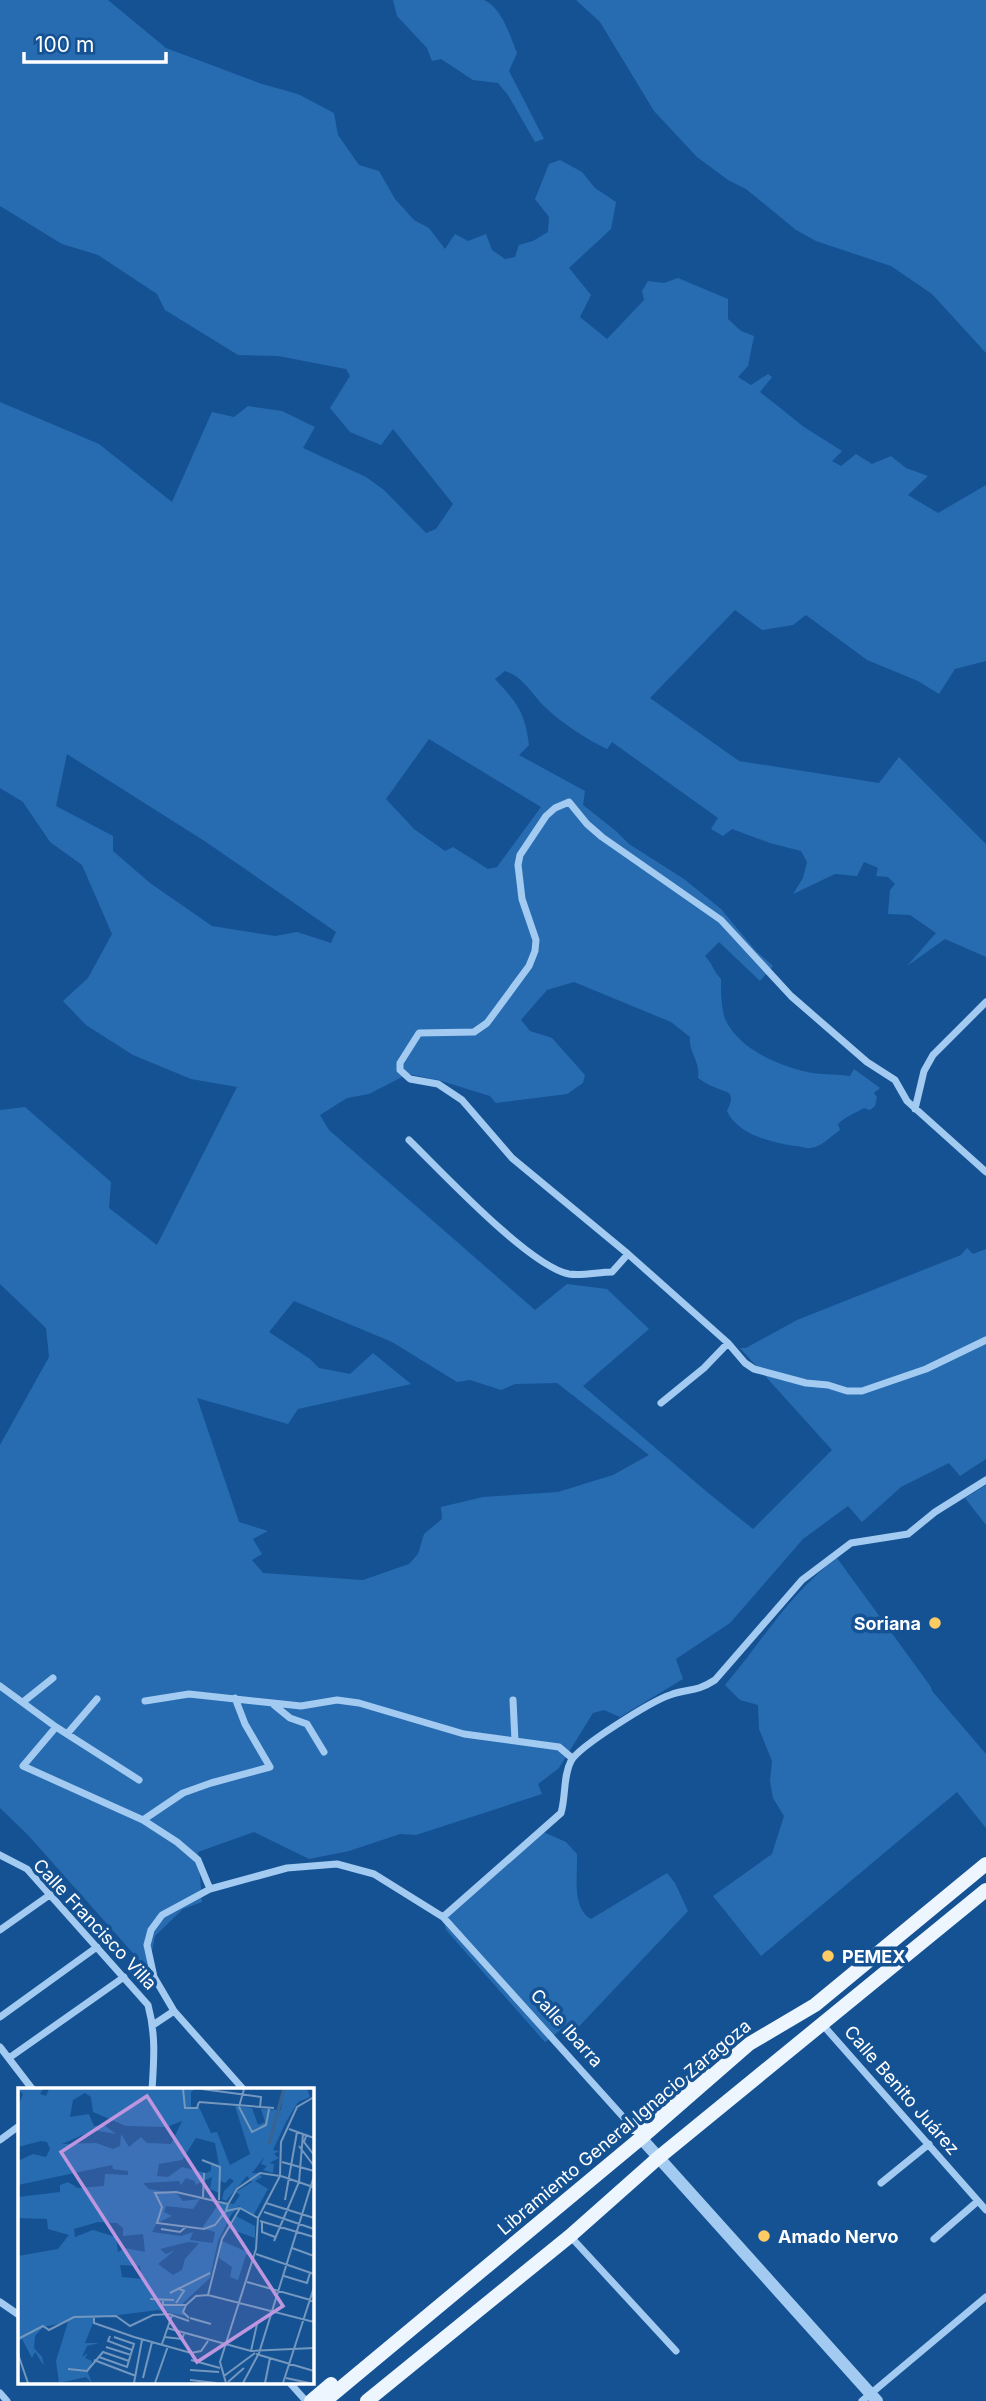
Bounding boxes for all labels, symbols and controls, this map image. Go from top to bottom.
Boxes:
scale bar [24,21,166,65]
text: 100 m [35,32,94,57]
place label: Soriana [854,1613,921,1634]
marker: Soriana [927,1615,943,1631]
street label: Calle Francisco Villa [29,1854,161,1994]
place label: PEMEX [842,1946,906,1967]
marker: PEMEX [820,1948,836,1964]
street label: Calle Ibarra [527,1985,607,2071]
street label: Libramiento General Ignacio Zaragoza [493,2015,755,2239]
street label: Calle Benito Juárez [840,2021,964,2159]
inset map [18,2088,313,2384]
place label: Amado Nervo [778,2226,899,2247]
marker: Amado Nervo [756,2228,772,2244]

